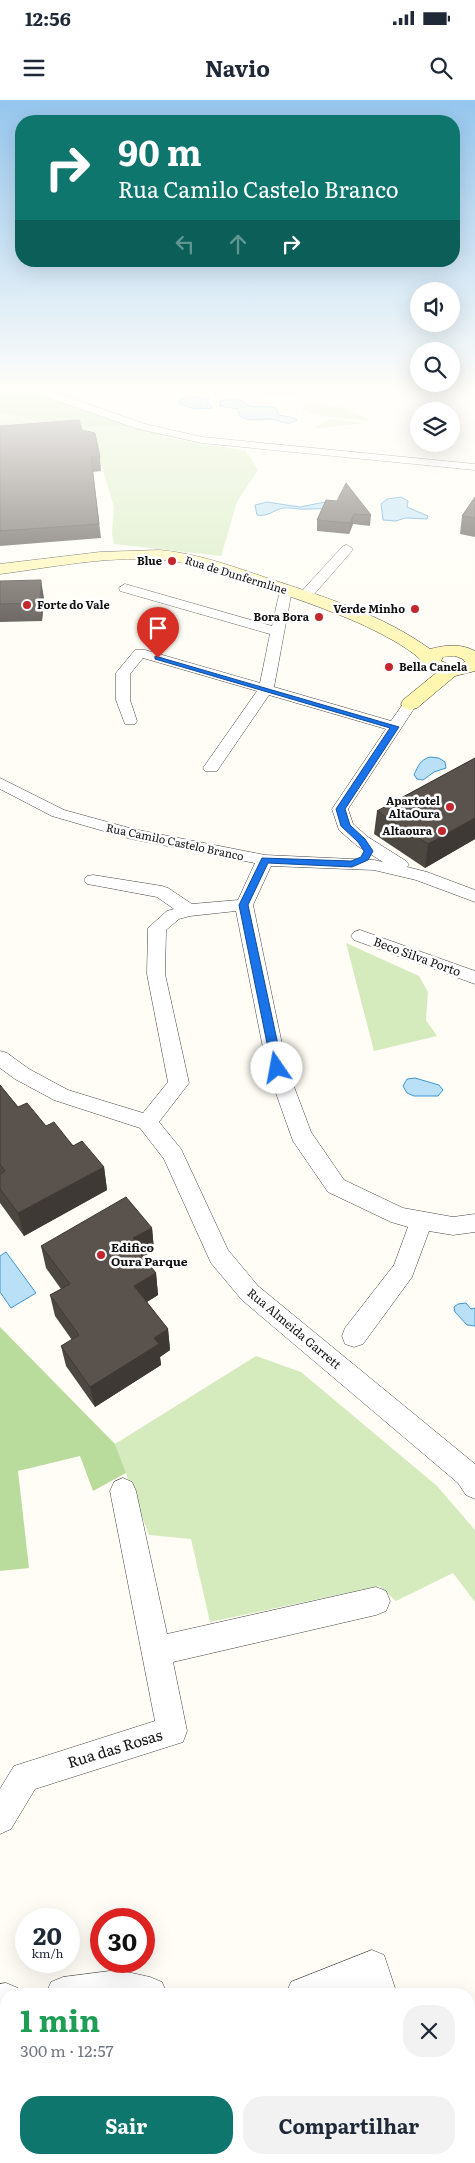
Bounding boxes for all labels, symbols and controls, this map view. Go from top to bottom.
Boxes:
text: 12:56 [25,4,71,32]
text: Navio [205,51,270,84]
icon: menu [20,54,48,82]
icon: search [427,54,455,82]
text: 90 m [118,125,202,177]
icon: right [35,135,100,200]
text: Rua Camilo Castelo Branco [118,172,399,205]
icon: left [171,230,199,258]
icon: ahead [224,230,252,258]
icon: right [277,230,305,258]
map controls [410,282,460,452]
button: sound [410,282,460,332]
button: search [410,342,460,392]
button: layers [410,402,460,452]
street label: Rua de Dunfermline [183,551,289,597]
place label: Blue [137,552,162,568]
marker: Blue [166,555,178,567]
place label: Forte do Vale [37,596,110,612]
marker: Forte do Vale [21,599,33,611]
place label: Verde Minho [333,600,405,616]
marker: Verde Minho [409,603,421,615]
pin [137,607,179,658]
place label: Bora Bora [254,608,310,624]
marker: Bora Bora [313,611,325,623]
icon: arrive [144,614,172,642]
place label: Bella Canela [399,658,468,674]
marker: Bella Canela [383,661,395,673]
place label: Apartotel AltaOura [386,792,441,821]
marker: Apartotel AltaOura [444,801,456,813]
street label: Rua Camilo Castelo Branco [105,819,246,863]
place label: Altaoura [382,822,433,838]
marker: Altaoura [436,825,448,837]
street label: Beco Silva Porto [371,932,464,980]
position arrow [250,1041,302,1093]
place label: Edifico Oura Parque [111,1238,188,1270]
marker: Edifico Oura Parque [95,1249,107,1261]
street label: Rua Almeida Garrett [244,1283,346,1373]
street label: Rua das Rosas [64,1722,165,1773]
speed limit sign: 30 [90,1908,155,1973]
text: 20 [33,1916,62,1953]
text: km/h [32,1944,63,1962]
text: 1 min [20,1997,100,2041]
button: close [403,2005,455,2057]
text: 300 m · 12:57 [20,2038,114,2062]
button: Sair [20,2096,233,2154]
button: Compartilhar [243,2096,455,2154]

